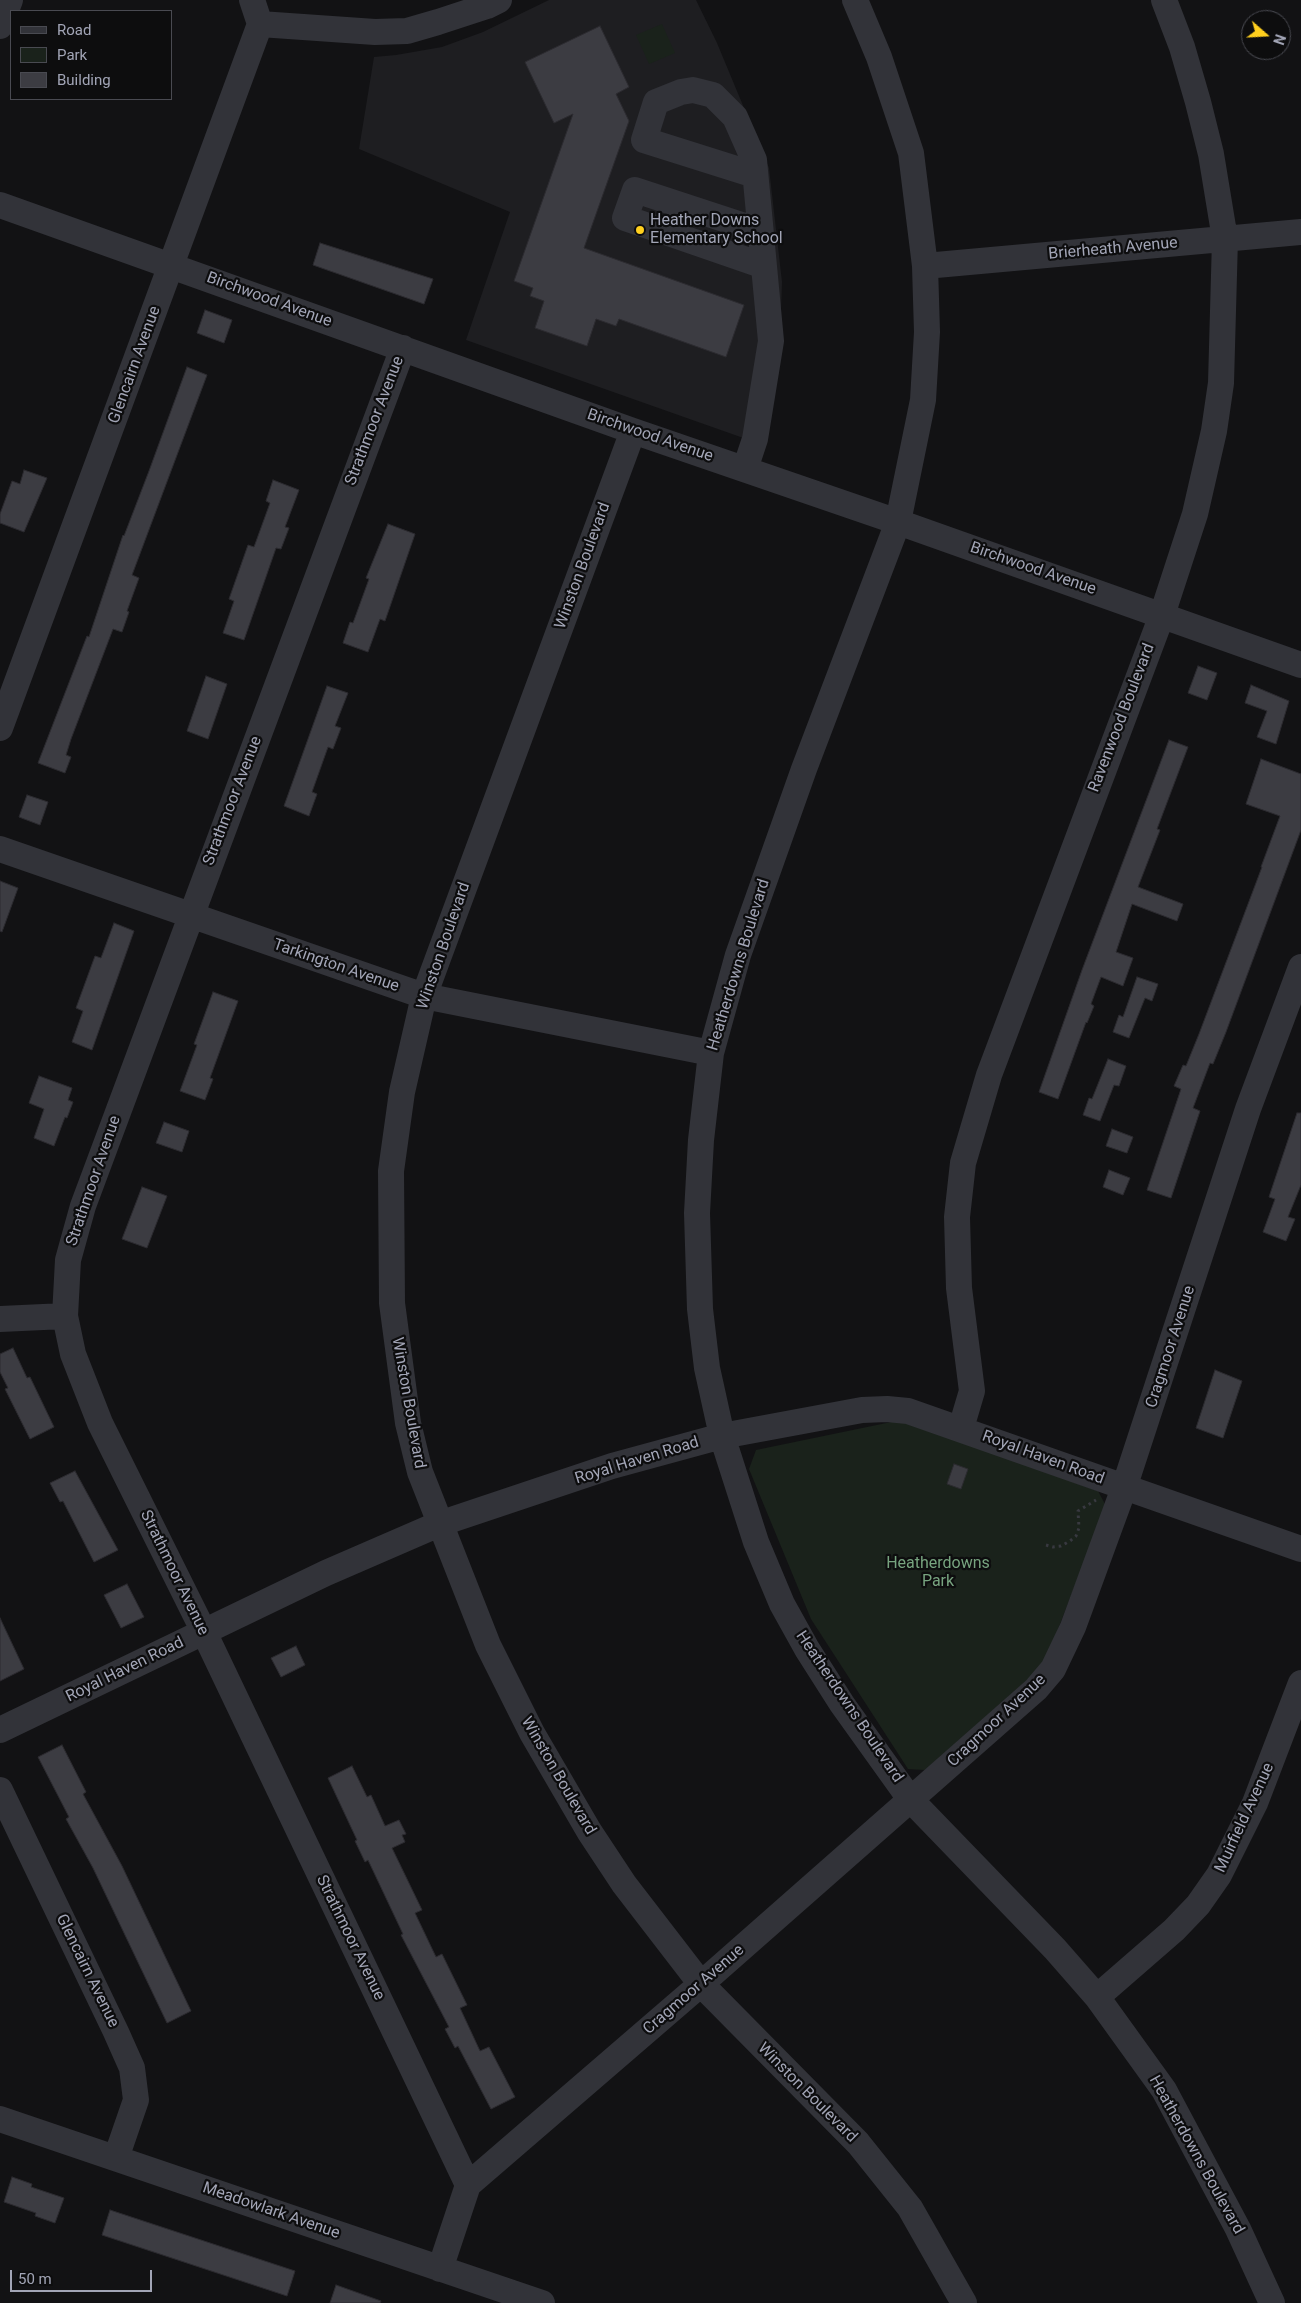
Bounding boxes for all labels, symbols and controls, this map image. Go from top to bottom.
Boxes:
legend [10,10,172,100]
north arrow [1241,10,1291,60]
text: Road [57,21,91,39]
text: N [1270,32,1288,47]
text: Park [57,46,87,64]
text: Building [57,71,111,89]
place label: Heather Downs Elementary School [650,211,783,249]
marker: Heather Downs Elementary School [634,224,646,236]
street label: Brierheath Avenue [1048,234,1178,264]
street label: Birchwood Avenue [204,268,334,332]
street label: Glencairn Avenue [105,304,165,426]
street label: Strathmoor Avenue [342,354,408,488]
street label: Birchwood Avenue [585,405,715,467]
street label: Winston Boulevard [551,500,615,632]
street label: Birchwood Avenue [968,538,1098,600]
street label: Ravenwood Boulevard [1085,641,1159,795]
street label: Strathmoor Avenue [200,734,266,868]
street label: Heatherdowns Boulevard [704,877,774,1053]
street label: Winston Boulevard [413,880,475,1012]
street label: Tarkington Avenue [270,935,402,997]
street label: Strathmoor Avenue [63,1113,125,1249]
street label: Cragmoor Avenue [1142,1284,1200,1410]
street label: Winston Boulevard [387,1336,429,1470]
street label: Royal Haven Road [979,1427,1107,1489]
street label: Royal Haven Road [573,1433,701,1489]
street label: Strathmoor Avenue [135,1507,213,1639]
park label: Heatherdowns Park [886,1554,990,1592]
street label: Heatherdowns Boulevard [791,1628,907,1786]
street label: Royal Haven Road [63,1633,187,1707]
street label: Cragmoor Avenue [944,1671,1050,1771]
street label: Winston Boulevard [516,1714,600,1838]
street label: Muirfield Avenue [1211,1760,1279,1876]
street label: Strathmoor Avenue [311,1872,389,2004]
street label: Glencairn Avenue [51,1911,123,2031]
street label: Cragmoor Avenue [640,1941,748,2039]
street label: Winston Boulevard [753,2039,861,2147]
street label: Heatherdowns Boulevard [1144,2072,1248,2238]
street label: Meadowlark Avenue [200,2179,342,2243]
scale bar [12,2260,155,2292]
text: 50 m [18,2270,52,2288]

